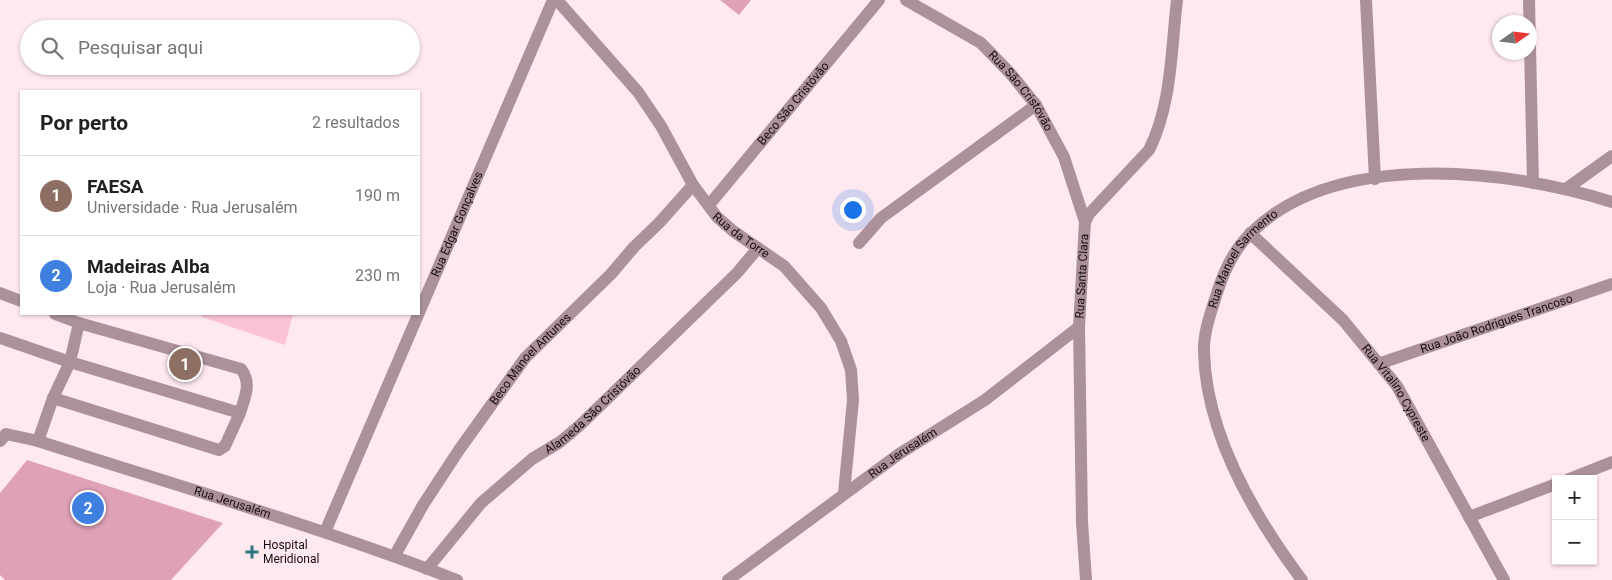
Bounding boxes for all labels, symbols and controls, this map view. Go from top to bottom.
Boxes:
north arrow [1492,15,1537,60]
search box [20,20,420,75]
icon: search [38,34,66,62]
text: Pesquisar aqui [78,36,203,59]
street label: Rua São Cristóvão [985,48,1056,134]
street label: Beco São Cristóvão [755,59,832,148]
text: Por perto [40,111,128,135]
text: 2 resultados [312,113,400,132]
street label: Rua Edgar Gonçalves [428,169,486,279]
text: FAESA [87,175,144,198]
text: 1 [51,186,61,205]
text: 190 m [355,186,400,205]
your location [840,197,866,223]
text: Universidade · Rua Jerusalém [87,198,297,217]
street label: Rua Manoel Sarmento [1206,206,1280,310]
street label: Rua da Torre [710,209,772,261]
street label: Rua Santa Clara [1072,233,1091,319]
text: Madeiras Alba [87,255,210,278]
text: 2 [51,266,61,285]
text: 230 m [355,266,400,285]
text: Loja · Rua Jerusalém [87,278,236,297]
street label: Rua João Rodrigues Trancoso [1418,291,1575,356]
street label: Beco Manoel Antunes [487,310,574,407]
street label: Rua Vitalino Cypreste [1359,342,1433,444]
pin: 1 [169,345,201,383]
street label: Alameda São Cristóvão [542,363,644,457]
street label: Rua Jerusalém [866,425,940,481]
map controls [1552,475,1597,565]
button: + [1552,475,1597,520]
street label: Rua Jerusalém [192,484,273,521]
pin: 2 [72,489,104,527]
button: − [1552,520,1597,565]
place label: Hospital Meridional [263,538,319,566]
marker: Hospital Meridional [245,545,259,559]

